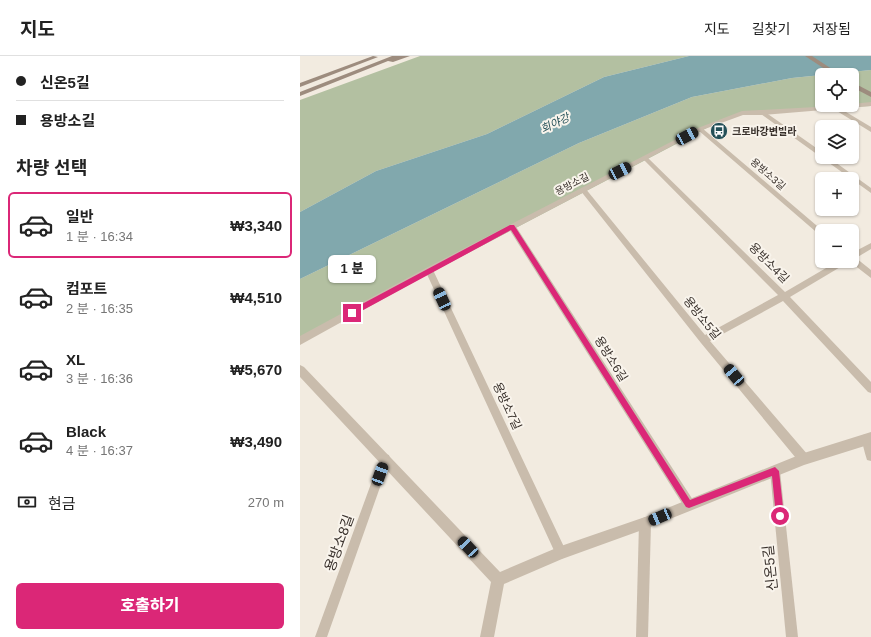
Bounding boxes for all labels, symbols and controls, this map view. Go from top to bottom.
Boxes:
text: 지도 [20,19,55,40]
text: 지도 [704,21,730,37]
text: 길찾기 [752,21,790,37]
text: 저장됨 [812,21,851,37]
map controls [815,68,859,268]
button: locate [815,68,859,112]
text: 신온5길 [40,74,90,91]
water label: 회야강 [539,110,573,135]
text: 용방소길 [40,112,95,129]
button: layers [815,120,859,164]
bus stop icon: 크로바강변빌라 [709,121,729,141]
car [674,125,700,147]
place label: 크로바강변빌라 [732,126,796,137]
street label: 용방소3길 [748,156,788,192]
text: 차량 선택 [16,158,87,178]
car [607,160,633,182]
street label: 용방소길 [553,171,591,197]
button: + [815,172,859,216]
icon: car [18,207,54,243]
text: 일반 [66,208,94,225]
text: ₩3,340 [230,217,282,234]
button: − [815,224,859,268]
text: 1 분 · 16:34 [66,229,133,244]
street label: 용방소4길 [746,240,792,286]
callout: 1 분 [328,255,376,283]
text: 1 분 [341,261,363,276]
icon: car [18,279,54,315]
text: 컴포트 [66,280,107,297]
car [431,286,453,312]
text: ₩4,510 [230,289,282,306]
street label: 용방소5길 [681,294,723,342]
text: 2 분 · 16:35 [66,301,133,316]
route end [343,304,361,322]
street label: 용방소6길 [592,334,630,384]
icon: car [18,351,54,387]
text: XL [66,351,85,368]
text: ₩5,670 [230,361,282,378]
car [722,362,746,388]
text: 3 분 · 16:36 [66,371,133,386]
street label: 용방소7길 [490,380,524,432]
icon: car [18,423,54,459]
text: Black [66,423,106,440]
text: ₩3,490 [230,433,282,450]
text: 4 분 · 16:37 [66,443,133,458]
car [370,461,390,487]
icon: cash [16,491,38,513]
text: 현금 [48,495,76,512]
text: 270 m [248,495,284,510]
car [647,507,673,527]
route start [771,507,789,525]
street label: 용방소8길 [321,512,357,574]
car [455,534,481,560]
street label: 신온5길 [760,544,780,592]
button: 호출하기 [16,583,284,629]

